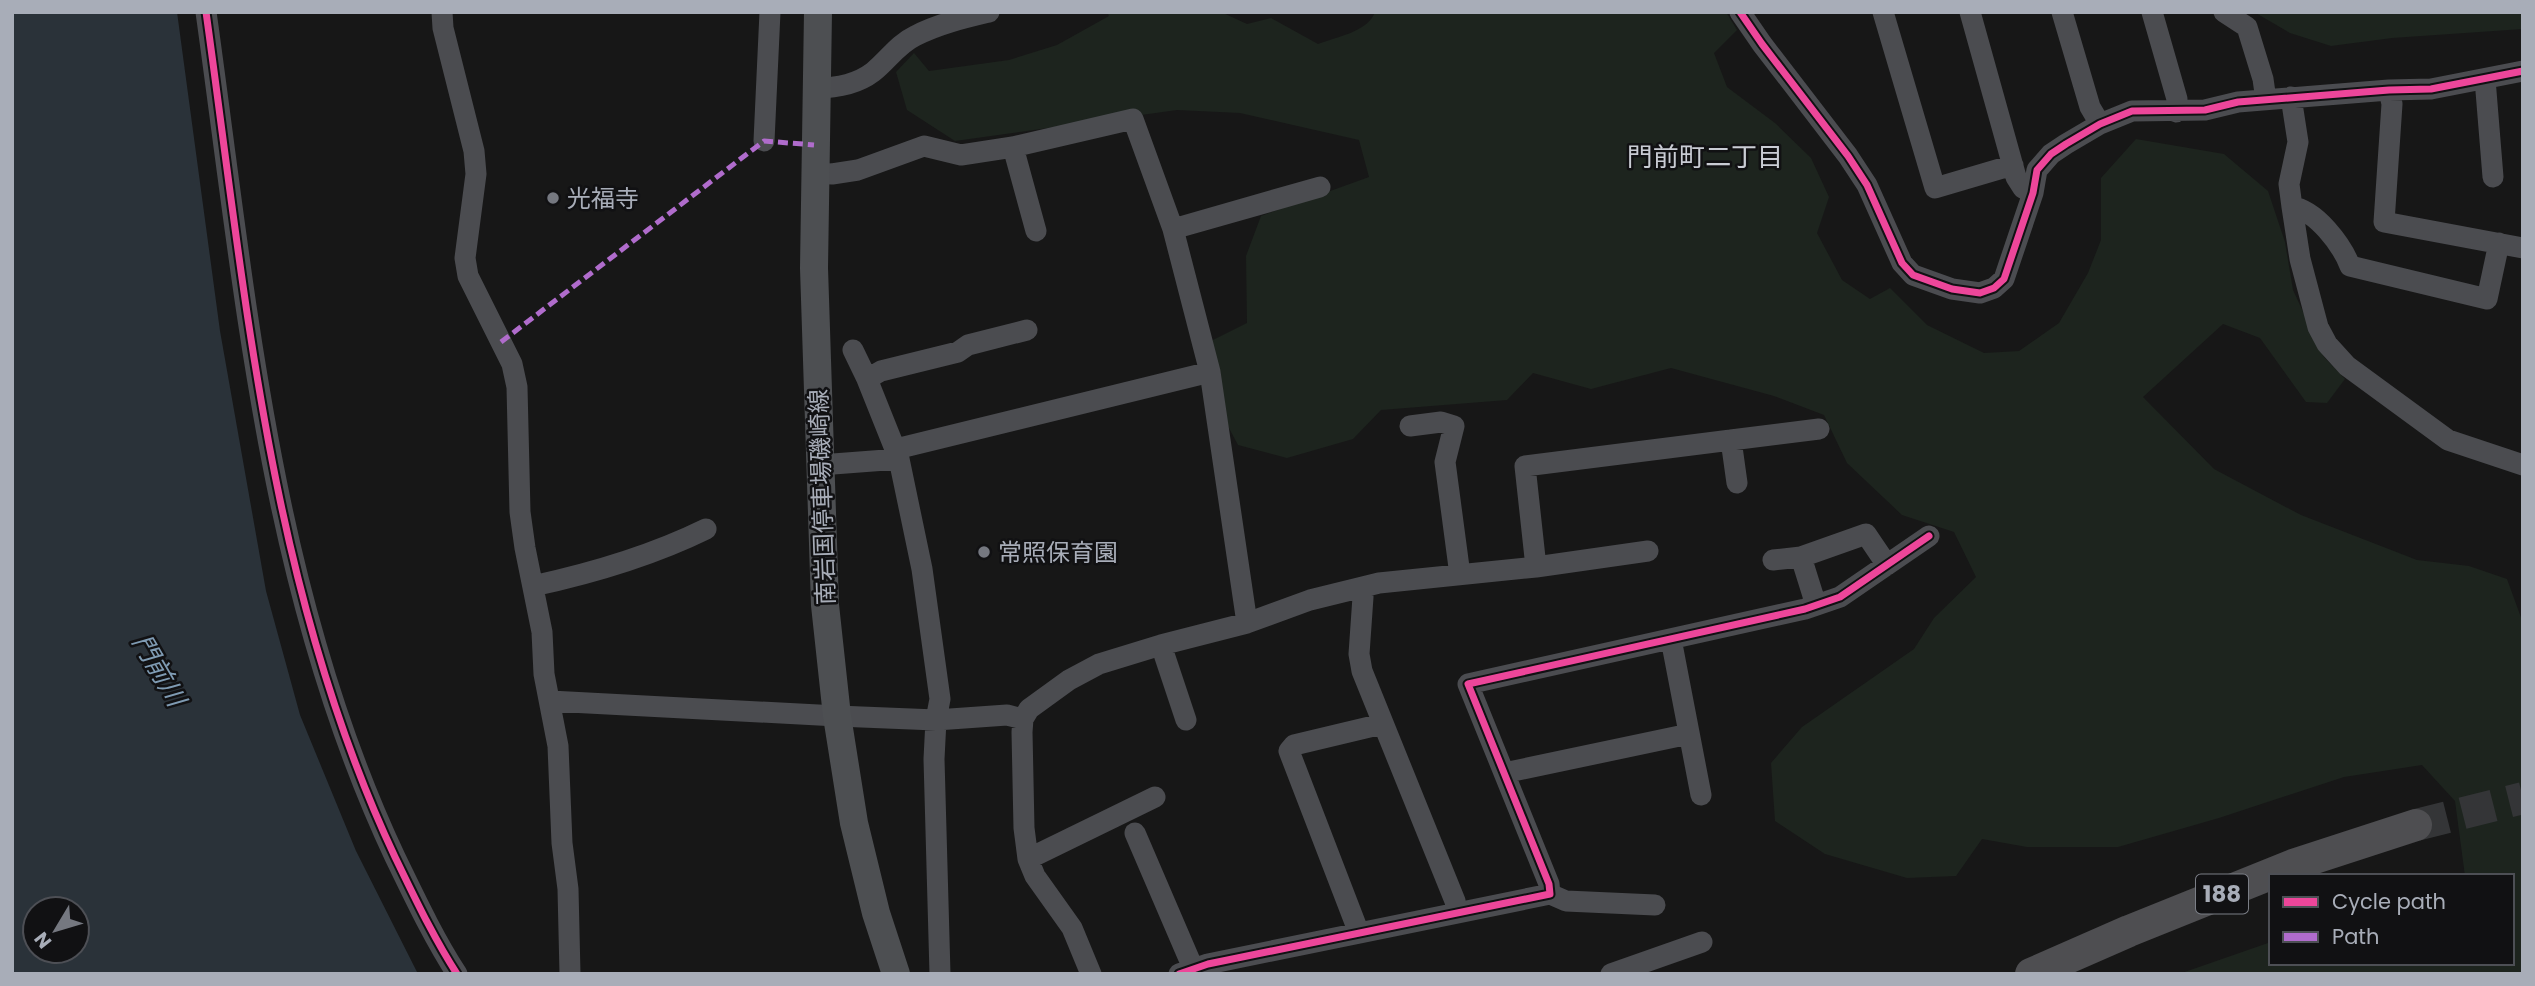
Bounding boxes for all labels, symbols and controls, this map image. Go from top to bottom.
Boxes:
district label: 門前町二丁目 [1627,139,1783,175]
place label: 光福寺 [567,182,639,215]
marker: 光福寺 [545,190,561,206]
street label: 南岩国停車場磯崎線 [802,388,842,606]
place label: 常照保育園 [998,536,1118,569]
marker: 常照保育園 [976,544,992,560]
water label: 門前川 [124,627,196,715]
road number: 188 [2196,874,2248,914]
legend [2269,874,2514,965]
text: Cycle path [2332,887,2446,916]
north arrow [21,895,91,965]
text: Path [2332,922,2379,951]
text: N [28,926,58,954]

